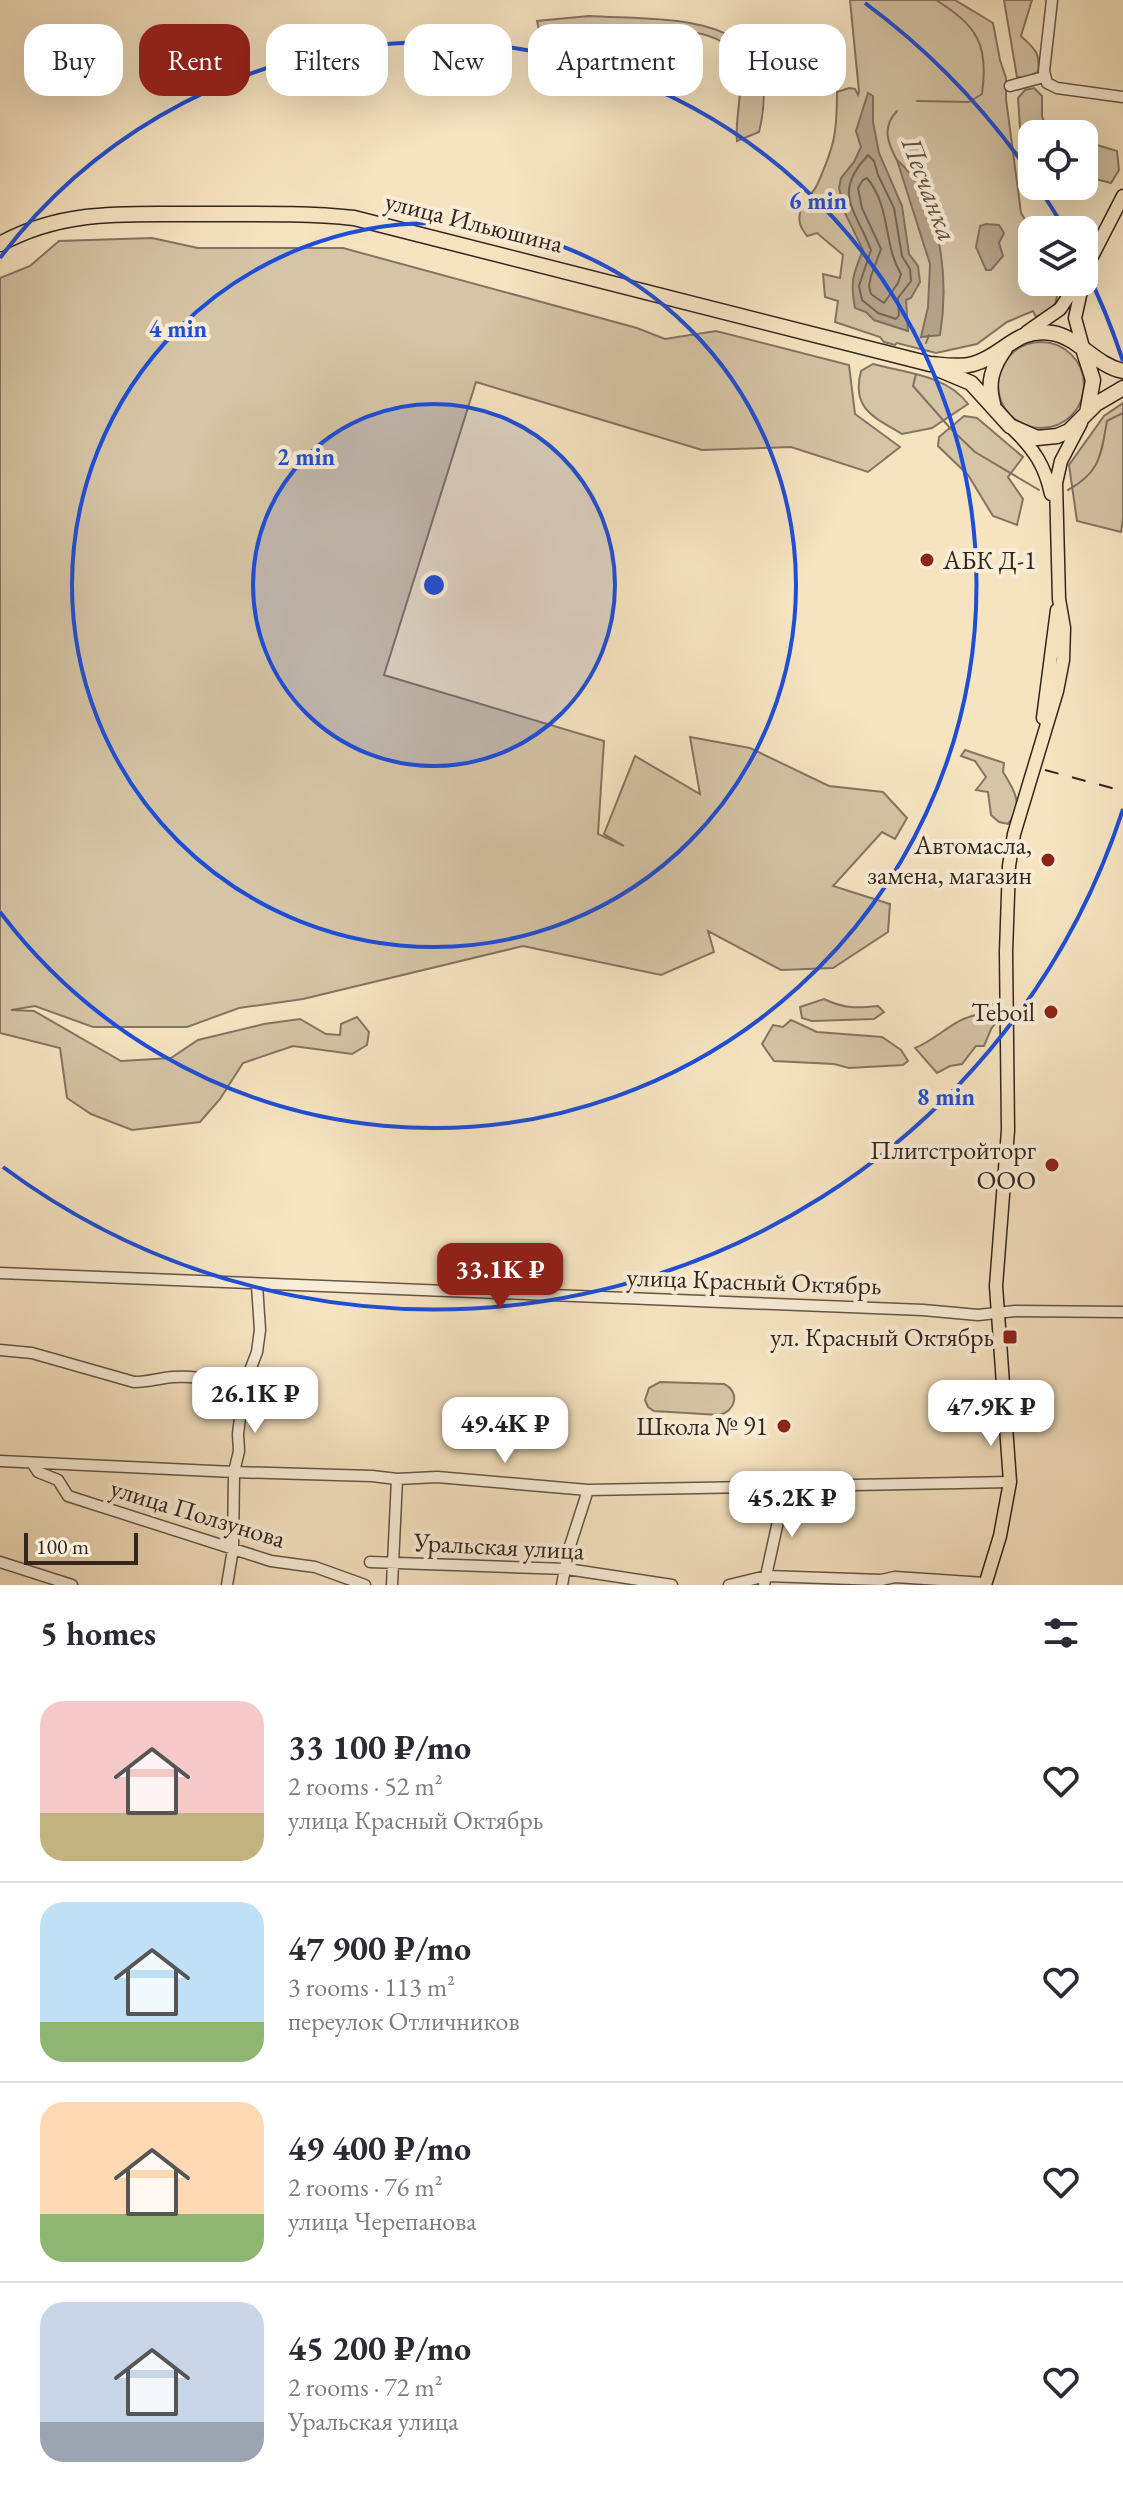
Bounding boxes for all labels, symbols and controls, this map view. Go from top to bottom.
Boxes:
chip: Buy [24,24,123,96]
chip: Rent [139,24,250,96]
chip: Filters [266,24,388,96]
chip: New [404,24,512,96]
chip: Apartment [528,24,703,96]
chip: House [719,24,846,96]
map controls [1018,120,1098,296]
button: locate [1018,120,1098,200]
water label: Песчанка [893,131,966,246]
street label: улица Ильюшина [381,183,567,261]
text: 6 min [789,185,848,216]
button: layers [1018,216,1098,296]
text: 4 min [149,313,208,344]
text: 2 min [277,441,336,472]
place label: АБК Д-1 [942,543,1037,577]
marker: АБК Д-1 [918,551,936,569]
centre of rings [420,571,448,599]
place label: Автомасла, замена, магазин [867,828,1032,892]
marker: Автомасла, замена, магазин [1039,851,1057,869]
place label: Teboil [971,995,1035,1029]
marker: Teboil [1042,1003,1060,1021]
text: 8 min [917,1081,976,1112]
place label: Плитстройторг ООО [870,1133,1036,1197]
marker: Плитстройторг ООО [1043,1156,1061,1174]
pin: 33.1K ₽ [426,1243,574,1311]
text: 33.1K ₽ [455,1252,545,1286]
street label: улица Красный Октябрь [626,1260,882,1302]
place label: ул. Красный Октябрь [770,1320,994,1354]
marker: ул. Красный Октябрь [1001,1328,1019,1346]
pin: 26.1K ₽ [181,1367,329,1435]
text: 26.1K ₽ [210,1376,300,1410]
pin: 47.9K ₽ [917,1380,1065,1448]
text: 47.9K ₽ [946,1389,1036,1423]
pin: 49.4K ₽ [431,1397,579,1465]
text: 49.4K ₽ [460,1406,550,1440]
place label: Школа № 91 [636,1409,768,1443]
marker: Школа № 91 [775,1417,793,1435]
street label: улица Ползунова [107,1470,290,1556]
pin: 45.2K ₽ [718,1471,866,1539]
text: 45.2K ₽ [747,1480,837,1514]
street label: Уральская улица [412,1525,586,1567]
scale bar [24,1529,138,1565]
text: 100 m [36,1532,89,1561]
text: 5 homes [40,1611,156,1655]
icon: filters [1039,1611,1083,1655]
text: 33 100 ₽/mo [288,1725,471,1769]
icon: home [104,1733,200,1829]
icon: heart [1039,1759,1083,1803]
text: 2 rooms · 52 m² [288,1769,443,1803]
text: улица Красный Октябрь [288,1803,543,1837]
text: 47 900 ₽/mo [288,1926,471,1970]
icon: home [104,1934,200,2030]
icon: heart [1039,1960,1083,2004]
text: 3 rooms · 113 m² [288,1970,455,2004]
text: переулок Отличников [288,2004,519,2038]
text: 49 400 ₽/mo [288,2126,471,2170]
icon: home [104,2134,200,2230]
icon: heart [1039,2160,1083,2204]
text: 2 rooms · 76 m² [288,2170,443,2204]
text: улица Черепанова [288,2204,477,2238]
text: 45 200 ₽/mo [288,2326,471,2370]
icon: home [104,2334,200,2430]
icon: heart [1039,2360,1083,2404]
text: 2 rooms · 72 m² [288,2370,443,2404]
text: Уральская улица [288,2404,459,2438]

